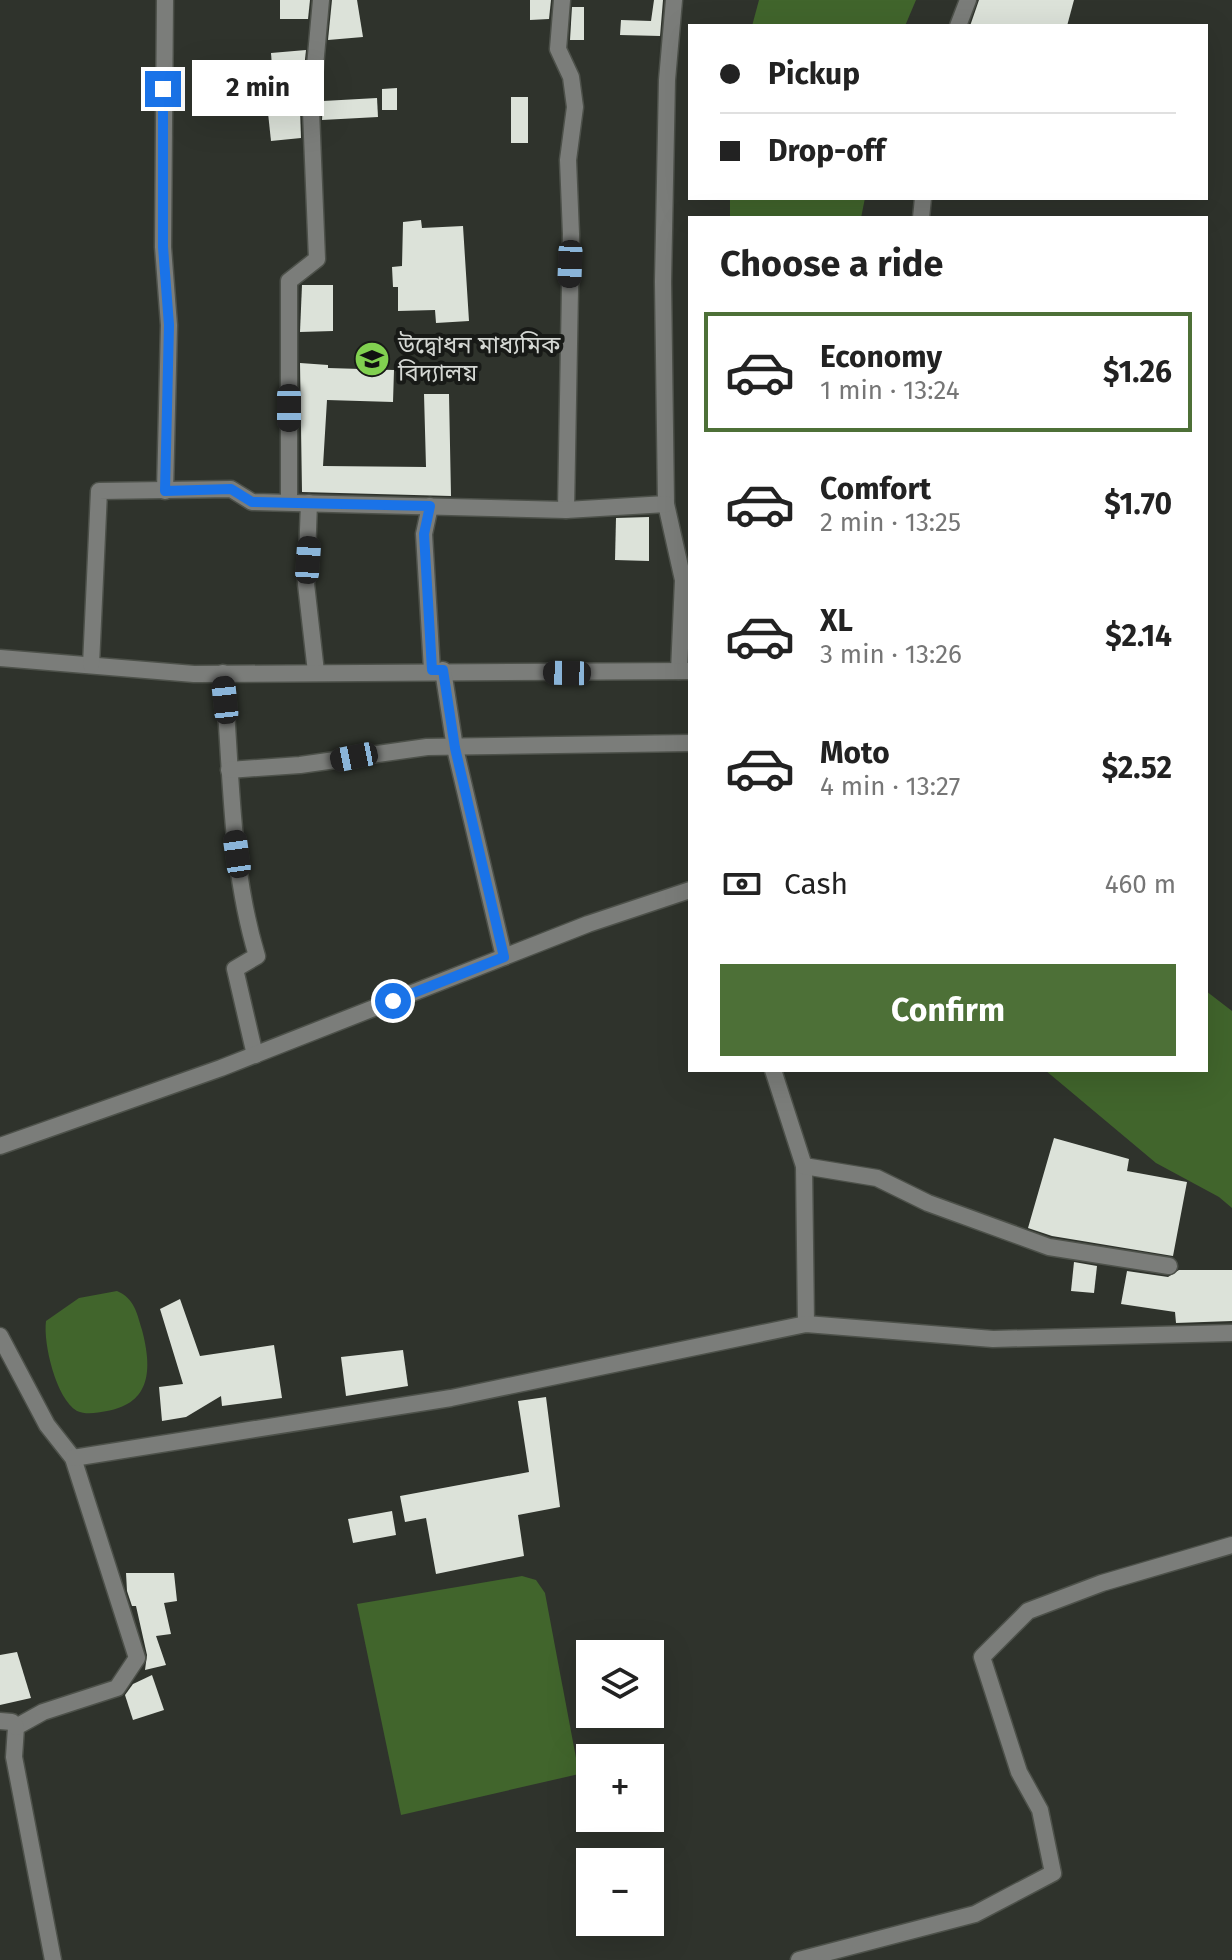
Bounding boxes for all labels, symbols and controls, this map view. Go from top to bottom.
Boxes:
text: Pickup [768,56,860,92]
callout: 2 min [191,61,323,117]
route end [145,71,181,107]
text: 2 min [226,72,290,103]
text: Drop-off [768,133,885,169]
car [557,240,583,288]
text: Choose a ride [720,242,943,286]
place label: উদ্বোধন মাধ্যমিক বিদ্যালয় [397,331,561,387]
icon: car [724,336,796,408]
text: Economy [820,339,942,375]
school or university icon: উদ্বোধন মাধ্যমিক বিদ্যালয় [353,340,391,378]
text: $1.26 [1103,354,1172,390]
text: 1 min · 13:24 [820,375,960,406]
car [277,384,301,432]
icon: car [724,468,796,540]
text: Comfort [820,471,931,507]
text: $1.70 [1104,486,1172,522]
text: 2 min · 13:25 [820,507,961,538]
car [294,535,322,585]
icon: car [724,600,796,672]
text: XL [820,603,853,639]
text: $2.14 [1105,618,1172,654]
text: 3 min · 13:26 [820,639,962,670]
car [543,661,591,685]
car [211,675,239,725]
icon: car [724,732,796,804]
text: Moto [820,735,890,771]
car [328,741,380,773]
text: $2.52 [1102,750,1172,786]
text: 4 min · 13:27 [820,771,960,802]
car [222,829,252,879]
icon: cash [720,862,764,906]
text: Cash [784,866,848,902]
text: 460 m [1105,869,1176,900]
button: Confirm [720,964,1176,1056]
route start [375,983,411,1019]
map controls [576,1640,664,1936]
button: layers [576,1640,664,1728]
button: + [576,1744,664,1832]
button: − [576,1848,664,1936]

